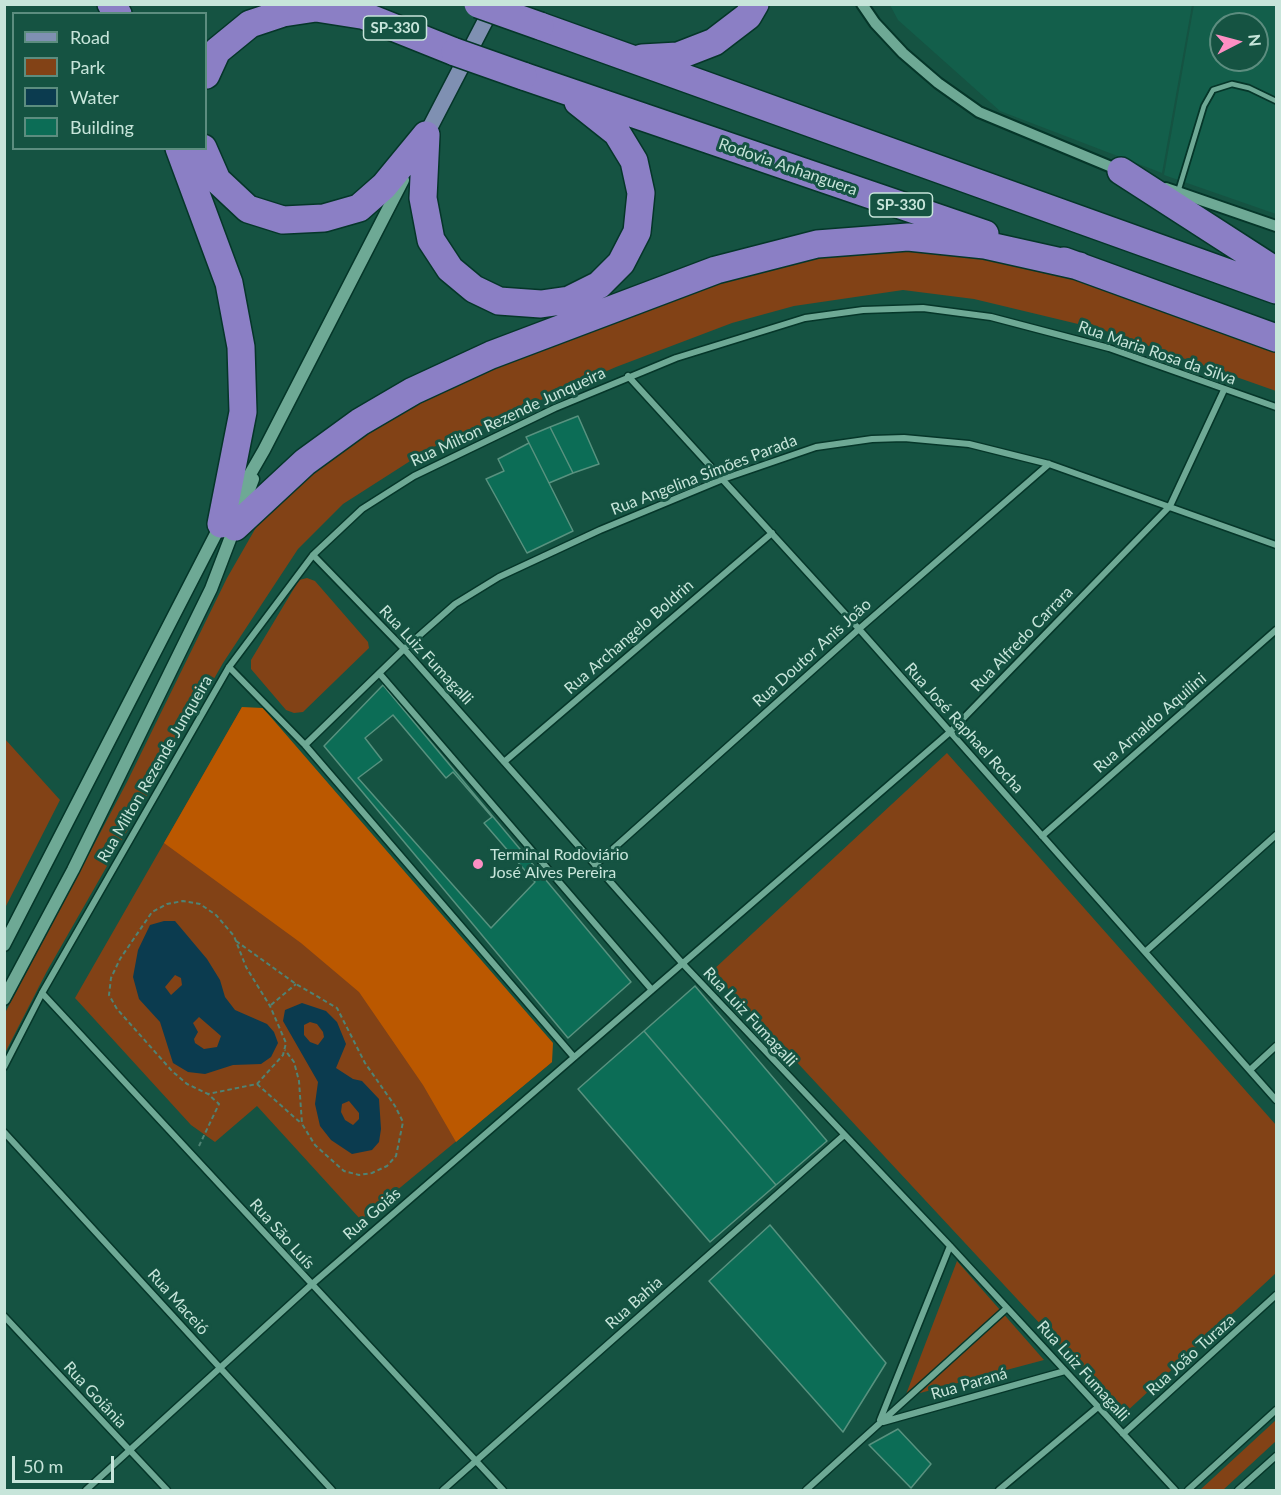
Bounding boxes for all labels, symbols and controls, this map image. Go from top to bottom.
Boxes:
legend [12,12,207,150]
north arrow [1209,12,1269,72]
road number: SP-330 [364,16,426,40]
text: Road [70,26,110,48]
text: N [1245,33,1266,47]
text: Park [70,56,105,78]
text: Water [70,86,119,108]
text: Building [70,116,134,138]
street label: Rodovia Anhanguera [716,134,860,200]
road number: SP-330 [870,193,932,217]
street label: Rua Maria Rosa da Silva [1076,317,1238,389]
street label: Rua Milton Rezende Junqueira [407,363,609,471]
street label: Rua Angelina Simões Parada [608,431,800,519]
street label: Rua Archangelo Boldrin [561,576,697,698]
street label: Rua Alfredo Carrara [967,582,1077,696]
street label: Rua Doutor Anis João [749,595,875,711]
street label: Rua Luiz Fumagalli [375,601,477,709]
street label: Rua José Raphael Rocha [900,659,1028,797]
street label: Rua Arnaldo Aquilini [1090,669,1210,777]
street label: Rua Milton Rezende Junqueira [93,672,217,866]
place label: Terminal Rodoviário José Alves Pereira [490,845,629,883]
marker: Terminal Rodoviário José Alves Pereira [471,857,485,871]
street label: Rua Luiz Fumagalli [699,963,801,1071]
street label: Rua Goiás [339,1184,405,1244]
street label: Rua São Luís [245,1195,319,1273]
street label: Rua Maceió [143,1265,213,1339]
street label: Rua Bahia [602,1273,666,1333]
street label: Rua João Turaza [1143,1310,1239,1400]
street label: Rua Luiz Fumagalli [1033,1317,1133,1425]
street label: Rua Goiânia [59,1358,131,1432]
street label: Rua Paraná [929,1364,1009,1404]
scale bar [15,1444,117,1482]
text: 50 m [23,1455,63,1477]

